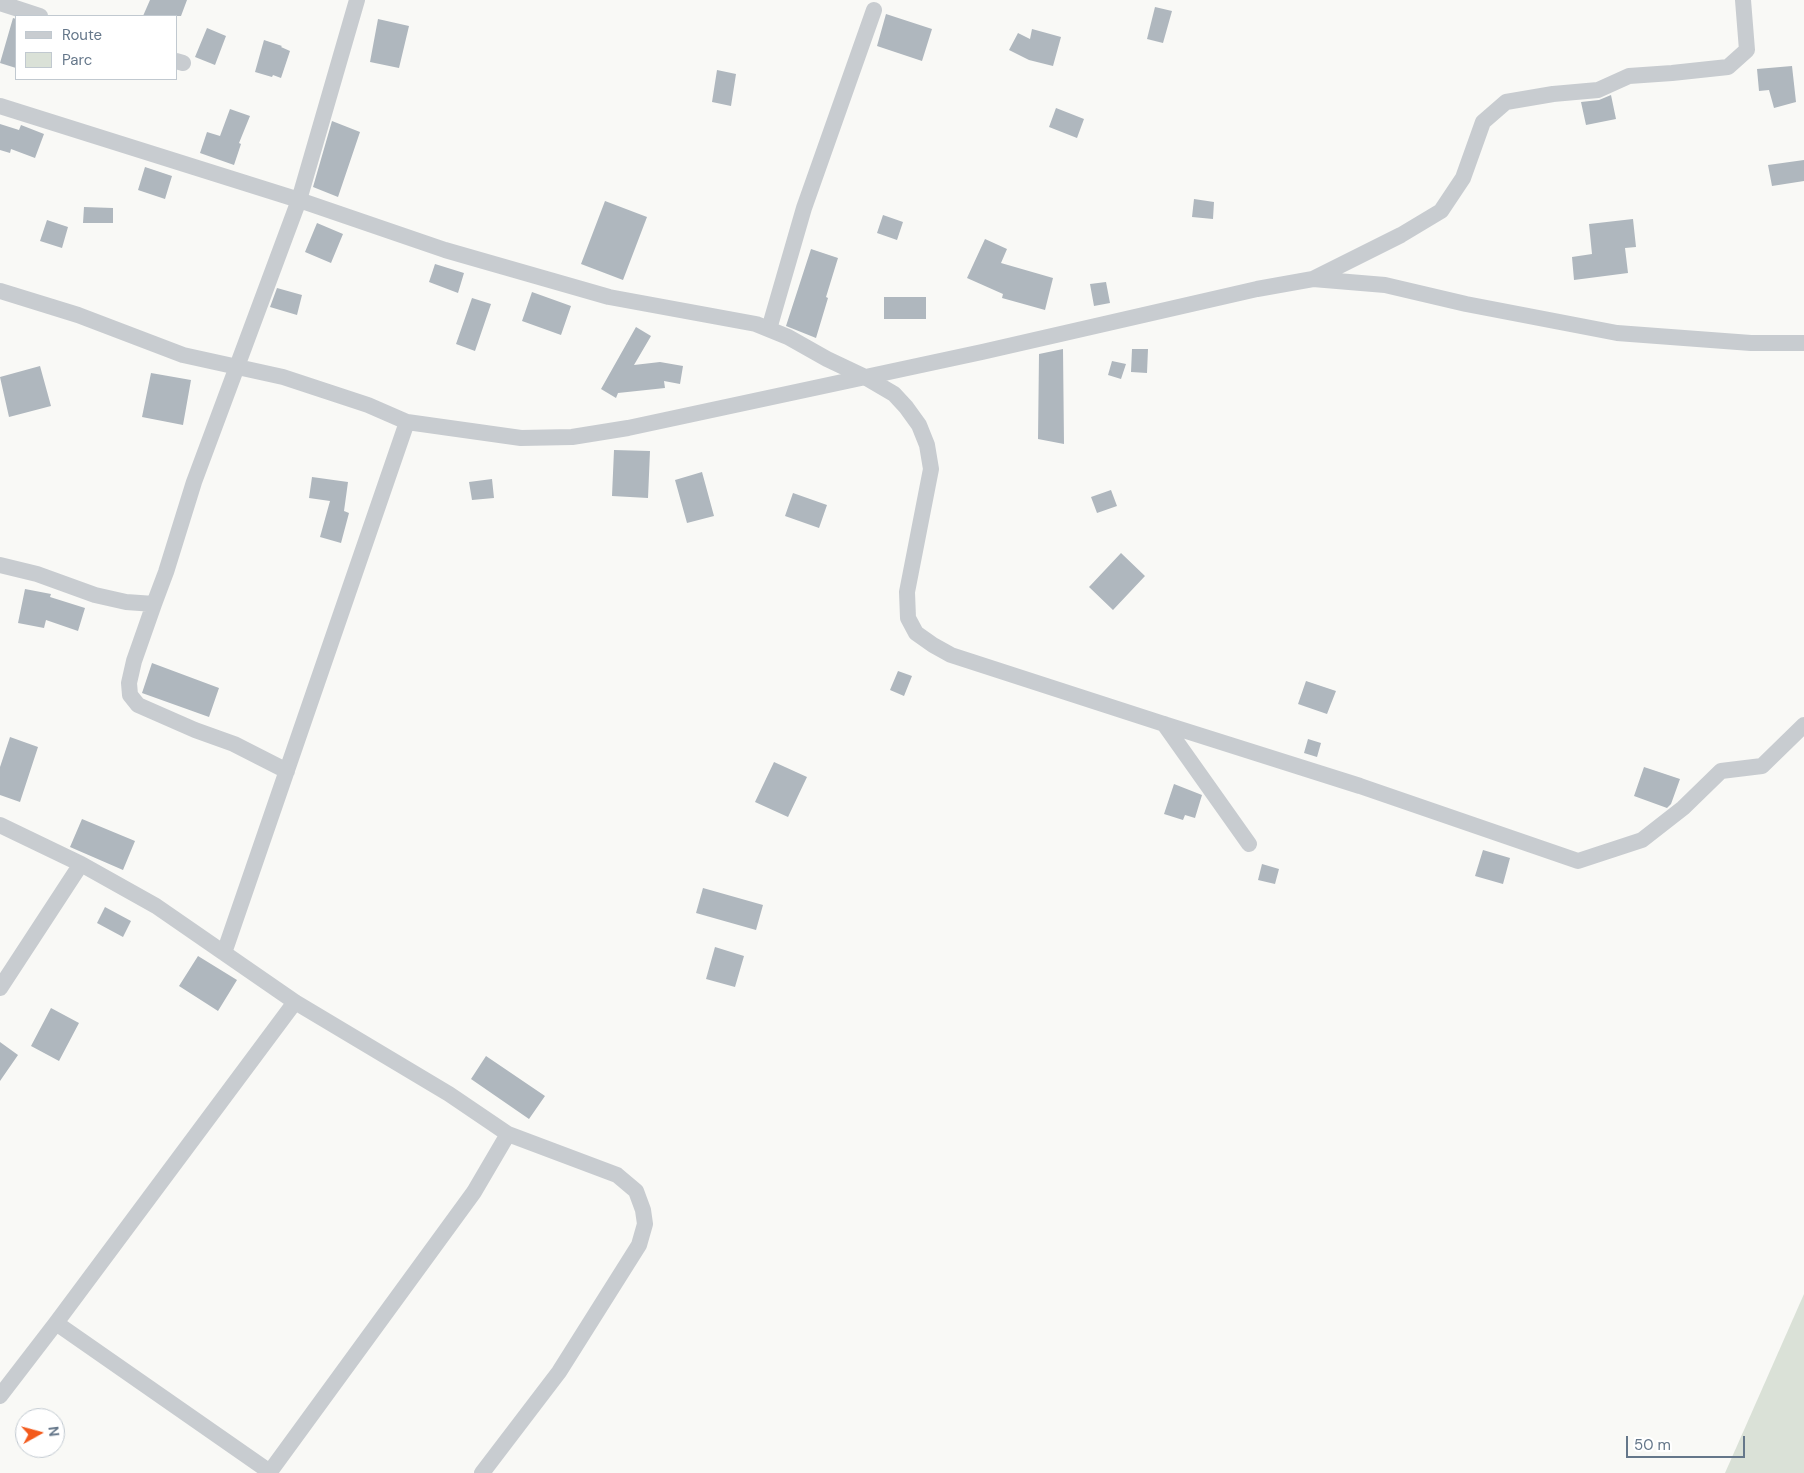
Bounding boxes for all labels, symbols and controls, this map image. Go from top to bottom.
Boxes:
legend [15,15,178,80]
text: Route [62,25,102,45]
text: Parc [62,50,92,70]
north arrow [15,1408,65,1458]
text: N [44,1425,63,1437]
scale bar [1629,1426,1748,1458]
text: 50 m [1634,1435,1671,1455]

